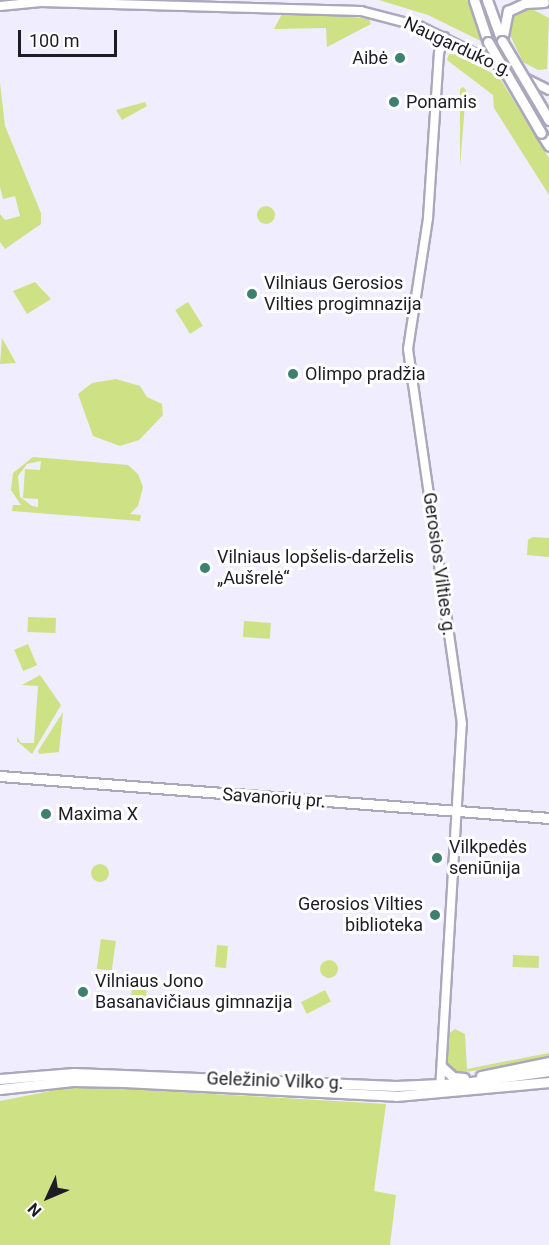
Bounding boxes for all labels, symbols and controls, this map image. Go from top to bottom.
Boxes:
street label: Naugarduko g. [400,12,516,82]
scale bar [21,18,120,56]
text: 100 m [29,30,80,51]
place label: Aibė [352,47,388,69]
marker: Aibė [393,51,407,65]
place label: Ponamis [406,91,477,113]
marker: Ponamis [387,95,401,109]
place label: Vilniaus Gerosios Vilties progimnazija [264,273,421,316]
marker: Vilniaus Gerosios Vilties progimnazija [245,287,259,301]
place label: Olimpo pradžia [305,363,426,385]
marker: Olimpo pradžia [286,367,300,381]
street label: Gerosios Vilties g. [418,491,460,637]
place label: Vilniaus lopšelis-darželis „Aušrelė“ [217,547,414,590]
marker: Vilniaus lopšelis-darželis „Aušrelė“ [198,561,212,575]
street label: Savanorių pr. [222,784,326,812]
place label: Maxima X [58,803,138,825]
marker: Maxima X [39,807,53,821]
place label: Vilkpedės seniūnija [449,837,527,880]
marker: Vilkpedės seniūnija [430,851,444,865]
place label: Gerosios Vilties biblioteka [298,894,423,936]
marker: Gerosios Vilties biblioteka [428,908,442,922]
place label: Vilniaus Jono Basanavičiaus gimnazija [95,971,292,1014]
marker: Vilniaus Jono Basanavičiaus gimnazija [76,985,90,999]
street label: Geležinio Vilko g. [206,1068,344,1094]
north arrow [18,1167,78,1227]
text: N [24,1199,45,1221]

